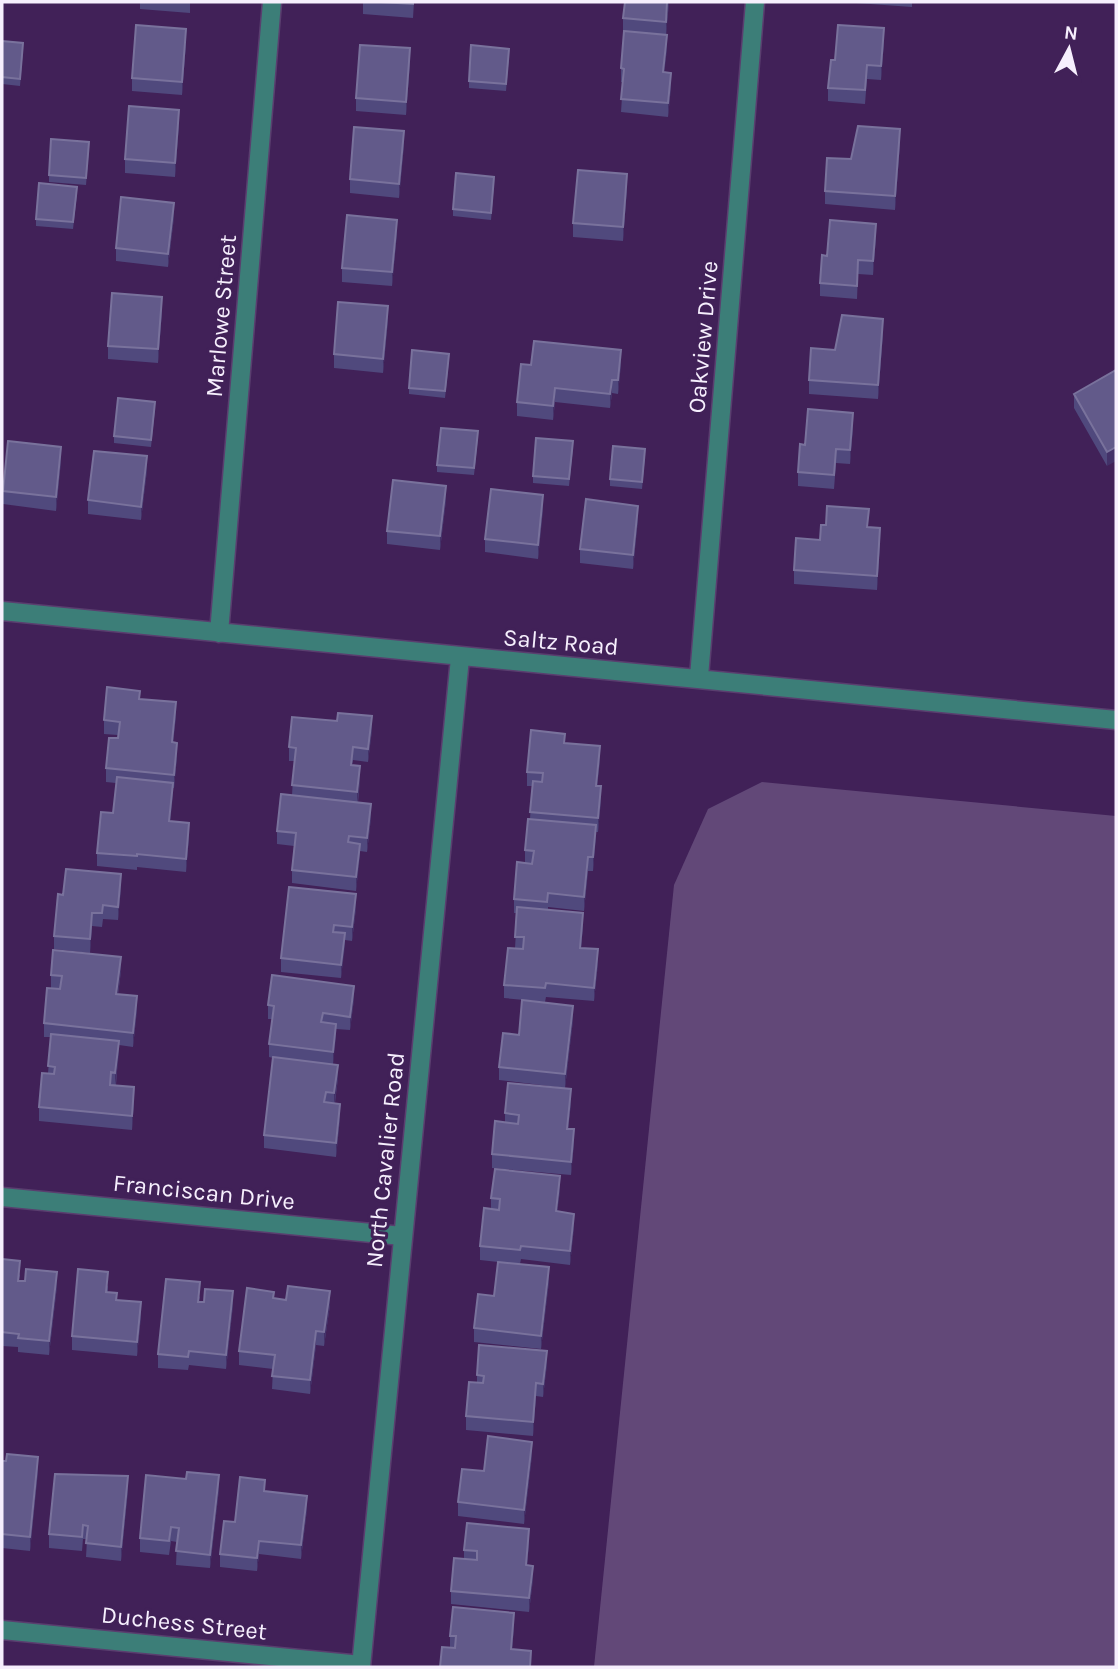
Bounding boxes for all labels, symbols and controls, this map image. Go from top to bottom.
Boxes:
north arrow [1034,14,1104,84]
text: N [1063,21,1079,45]
street label: Marlowe Street [200,233,242,399]
street label: Oakview Drive [682,260,724,414]
street label: Saltz Road [502,623,620,661]
street label: North Cavalier Road [360,1051,410,1269]
street label: Franciscan Drive [112,1169,296,1215]
street label: Duchess Street [100,1600,268,1646]

